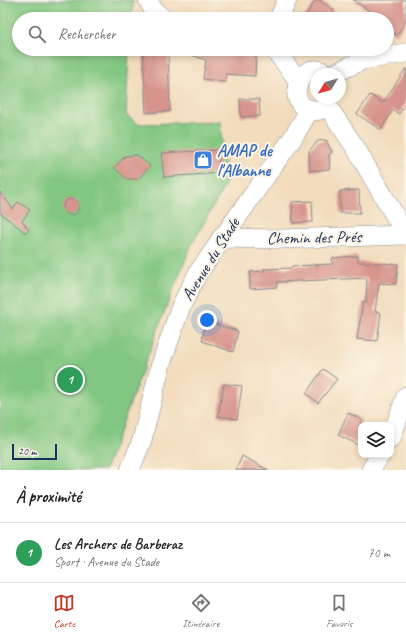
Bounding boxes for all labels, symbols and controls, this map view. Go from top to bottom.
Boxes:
search box [12,12,394,56]
icon: search [26,23,48,45]
text: Rechercher [58,25,116,44]
north arrow [310,68,346,104]
place label: AMAP de l'Albanne [217,140,274,181]
shop icon: AMAP de l'Albanne [192,149,214,171]
street label: Avenue du Stade [177,213,245,304]
street label: Chemin des Prés [267,226,364,249]
your location [197,310,217,330]
pin: 1 [57,365,83,395]
map controls [358,422,394,458]
button: layers [358,422,394,458]
scale bar [12,442,57,461]
text: 20 m [18,444,37,458]
text: À proximité [16,486,81,507]
text: Les Archers de Barberaz [54,535,182,554]
text: 1 [26,545,32,561]
text: 70 m [368,545,390,561]
text: Sport · Avenue du Stade [54,554,159,570]
tab: Carte [53,592,75,630]
tab: Itinéraire [182,592,219,630]
tab: Favoris [326,592,353,630]

